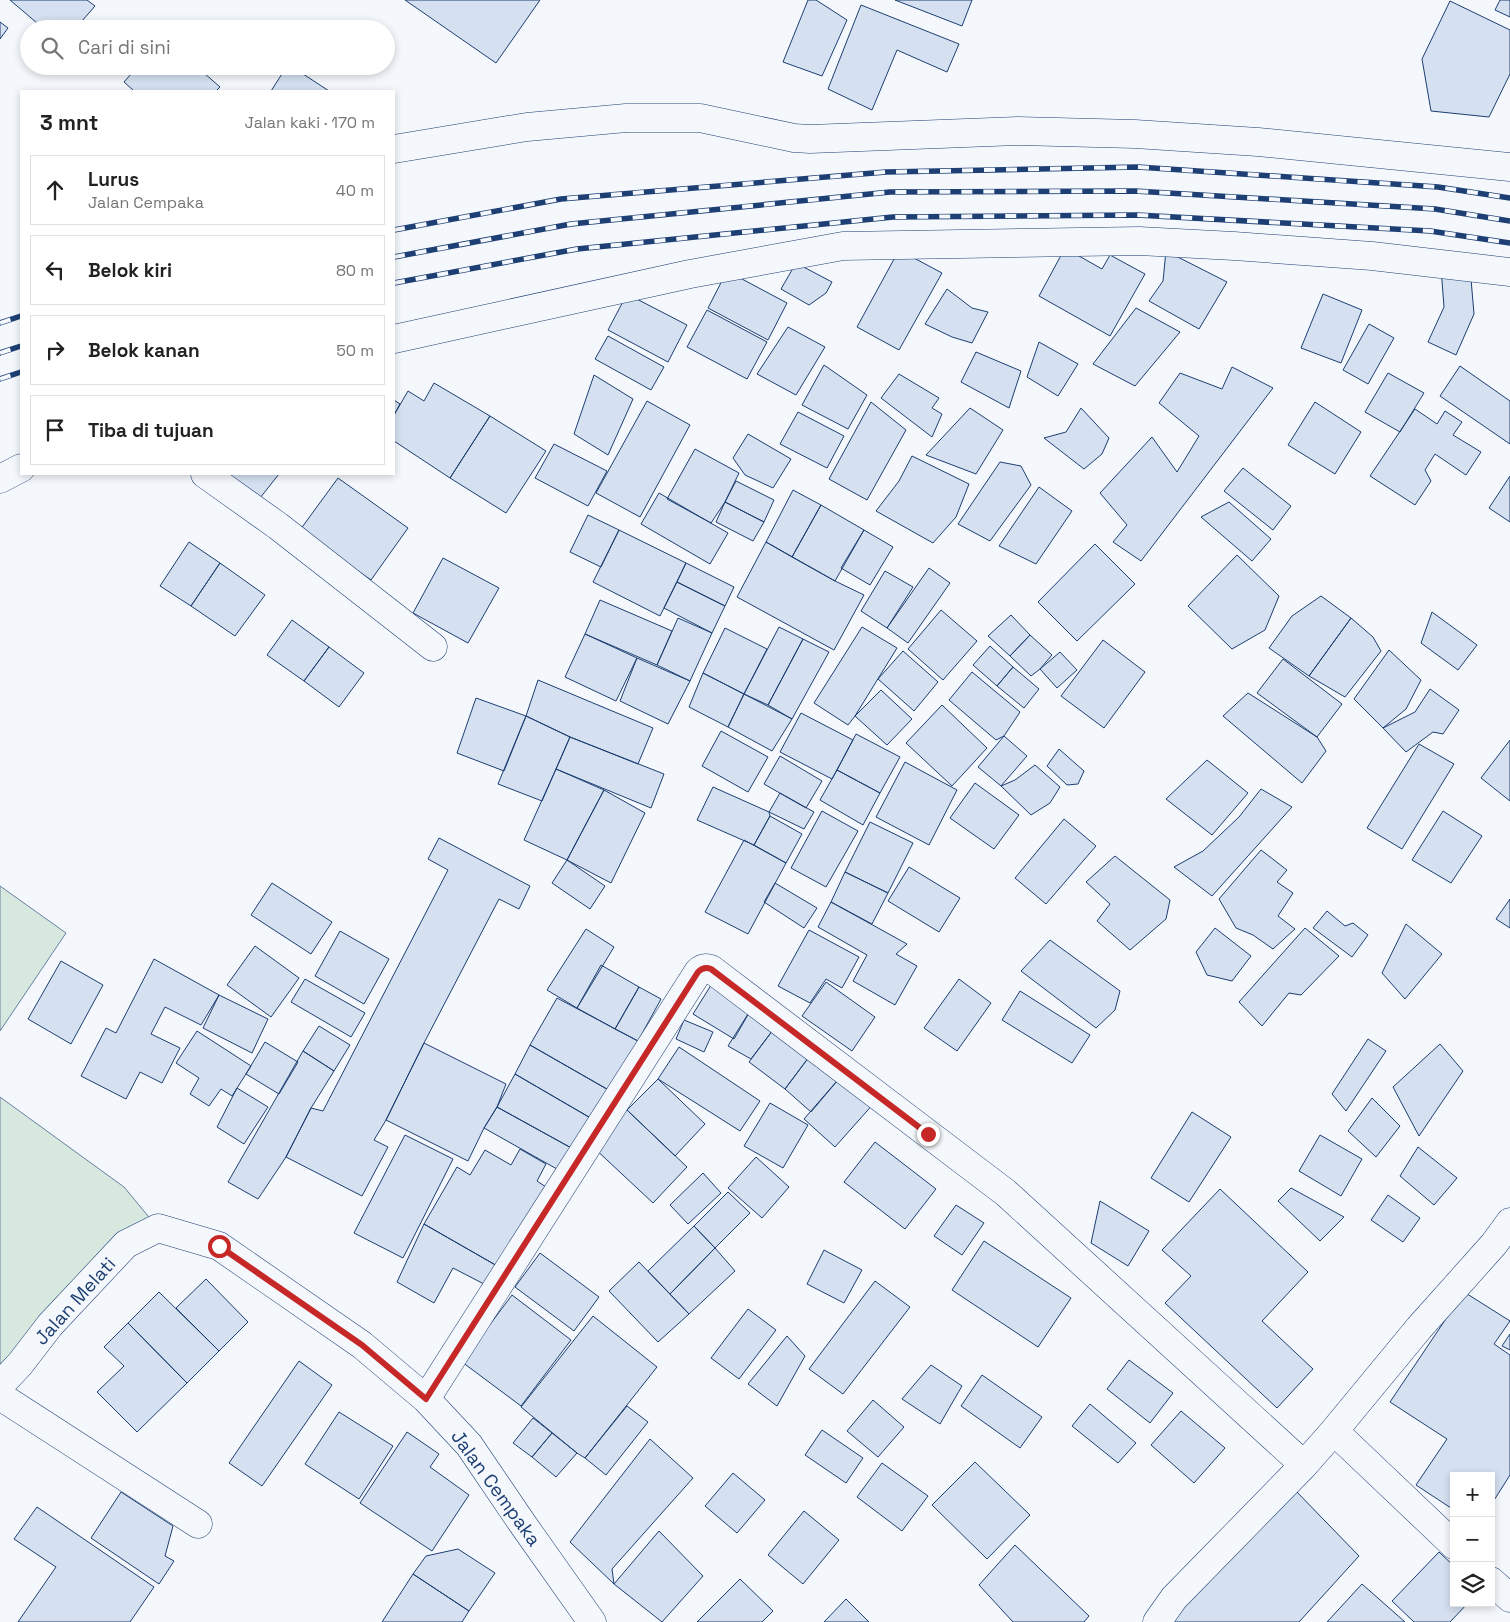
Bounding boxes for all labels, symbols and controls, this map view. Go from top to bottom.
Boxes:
search box [20,20,395,75]
icon: search [38,34,66,62]
text: Cari di sini [78,35,171,60]
text: 3 mnt [40,109,98,136]
text: Jalan kaki · 170 m [245,112,375,133]
text: Lurus [88,167,139,192]
icon: ahead [41,176,69,204]
text: 40 m [336,180,374,201]
text: Jalan Cempaka [88,192,204,213]
icon: left [41,256,69,284]
text: Belok kiri [88,258,172,283]
text: 80 m [336,260,374,281]
icon: right [41,336,69,364]
text: Belok kanan [88,338,200,363]
text: 50 m [336,340,374,361]
icon: arrive [41,416,69,444]
text: Tiba di tujuan [88,418,214,443]
route end [917,1123,940,1146]
route start [208,1235,231,1258]
street label: Jalan Melati [29,1252,121,1350]
street label: Jalan Cempaka [445,1425,547,1551]
map controls [1450,1472,1495,1607]
button: + [1450,1472,1495,1517]
button: − [1450,1517,1495,1562]
button: layers [1450,1562,1495,1607]

